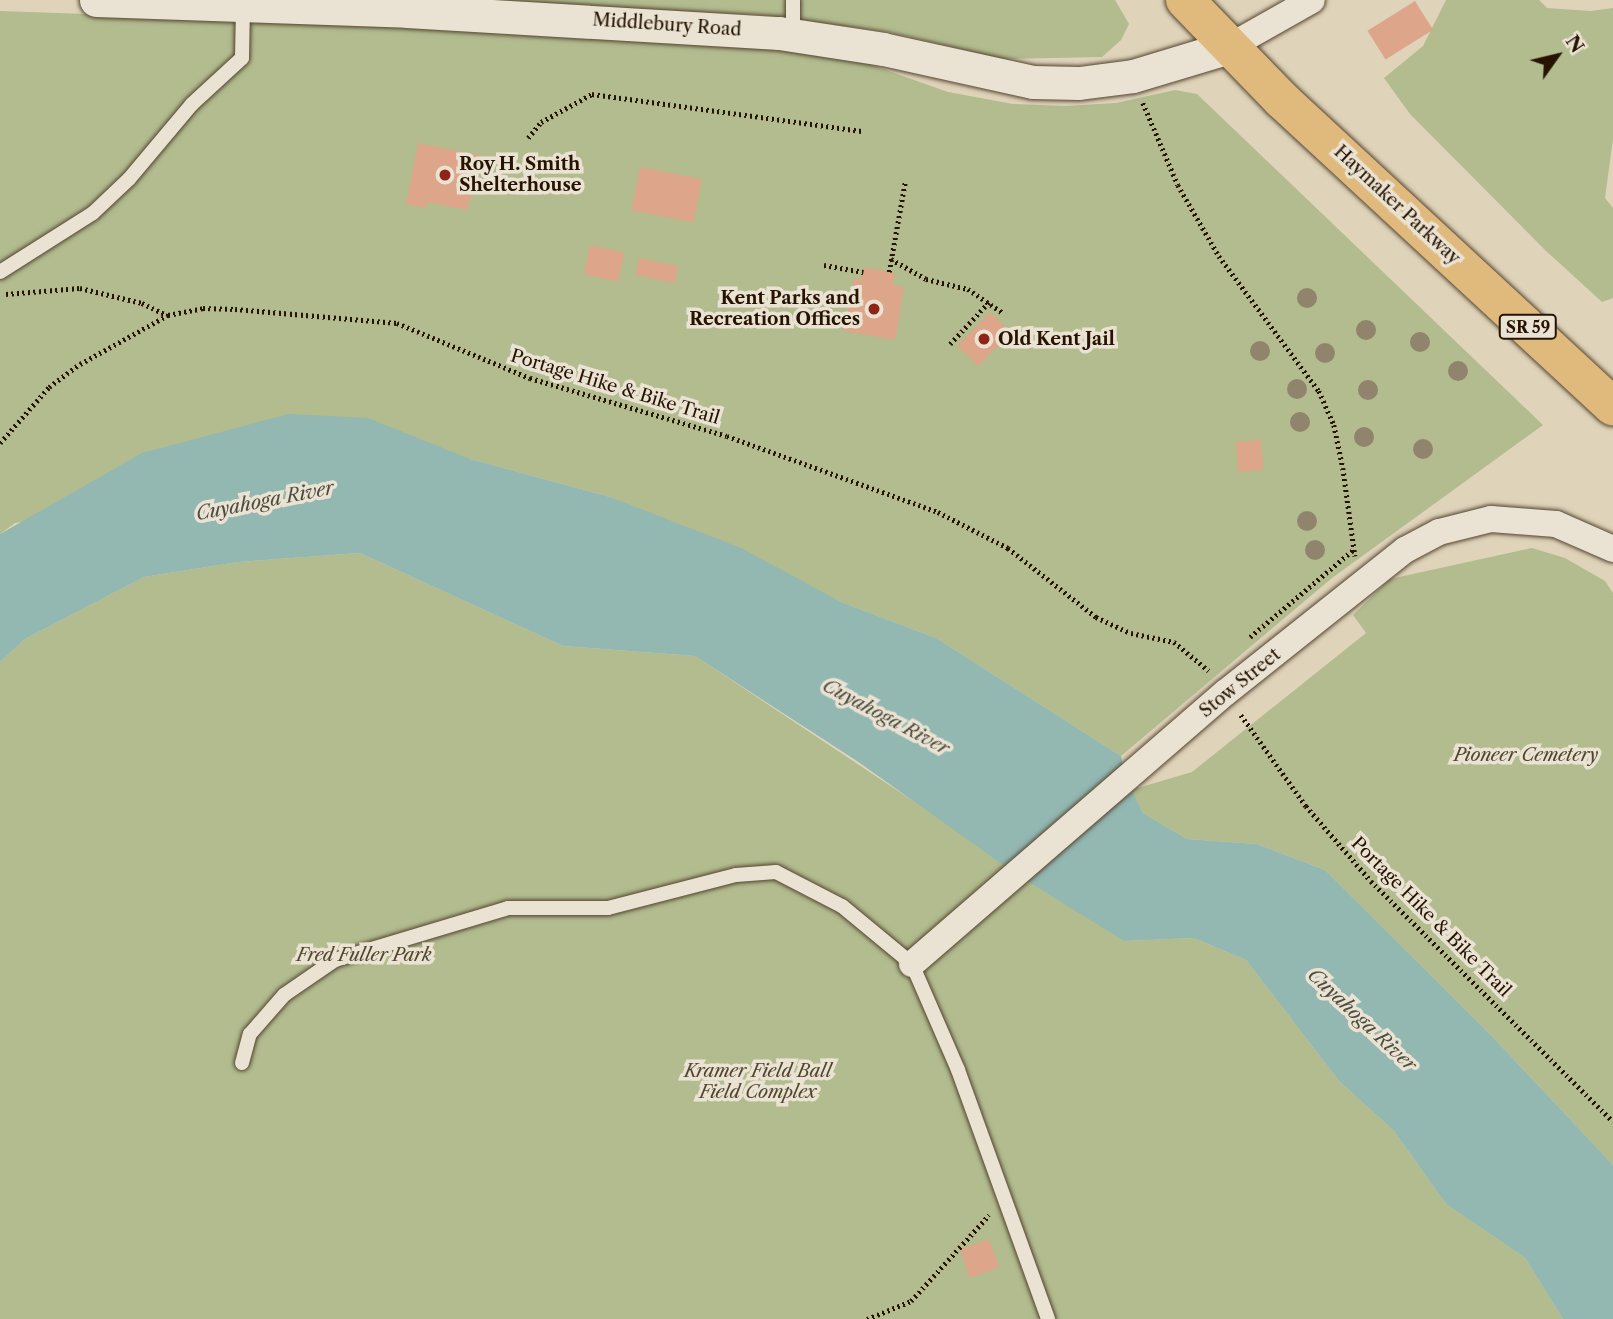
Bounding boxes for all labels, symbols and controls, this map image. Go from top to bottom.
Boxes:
street label: Middlebury Road [591,9,743,41]
north arrow [1522,21,1592,91]
text: N [1561,31,1589,57]
street label: Haymaker Parkway [1329,141,1465,269]
place label: Roy H. Smith Shelterhouse [459,154,582,196]
marker: Roy H. Smith Shelterhouse [437,167,453,183]
place label: Kent Parks and Recreation Offices [689,288,860,330]
marker: Kent Parks and Recreation Offices [866,301,882,317]
road number: SR 59 [1498,314,1558,340]
place label: Old Kent Jail [998,328,1115,350]
marker: Old Kent Jail [976,331,992,347]
street label: Portage Hike & Bike Trail [508,345,722,429]
water label: Cuyahoga River [194,476,336,526]
street label: Stow Street [1195,644,1285,722]
water label: Cuyahoga River [819,674,953,760]
park label: Pioneer Cemetery [1454,744,1598,766]
street label: Portage Hike & Bike Trail [1346,832,1516,1002]
park label: Fred Fuller Park [296,944,432,966]
water label: Cuyahoga River [1303,964,1421,1076]
park label: Kramer Field Ball Field Complex [684,1061,832,1104]

